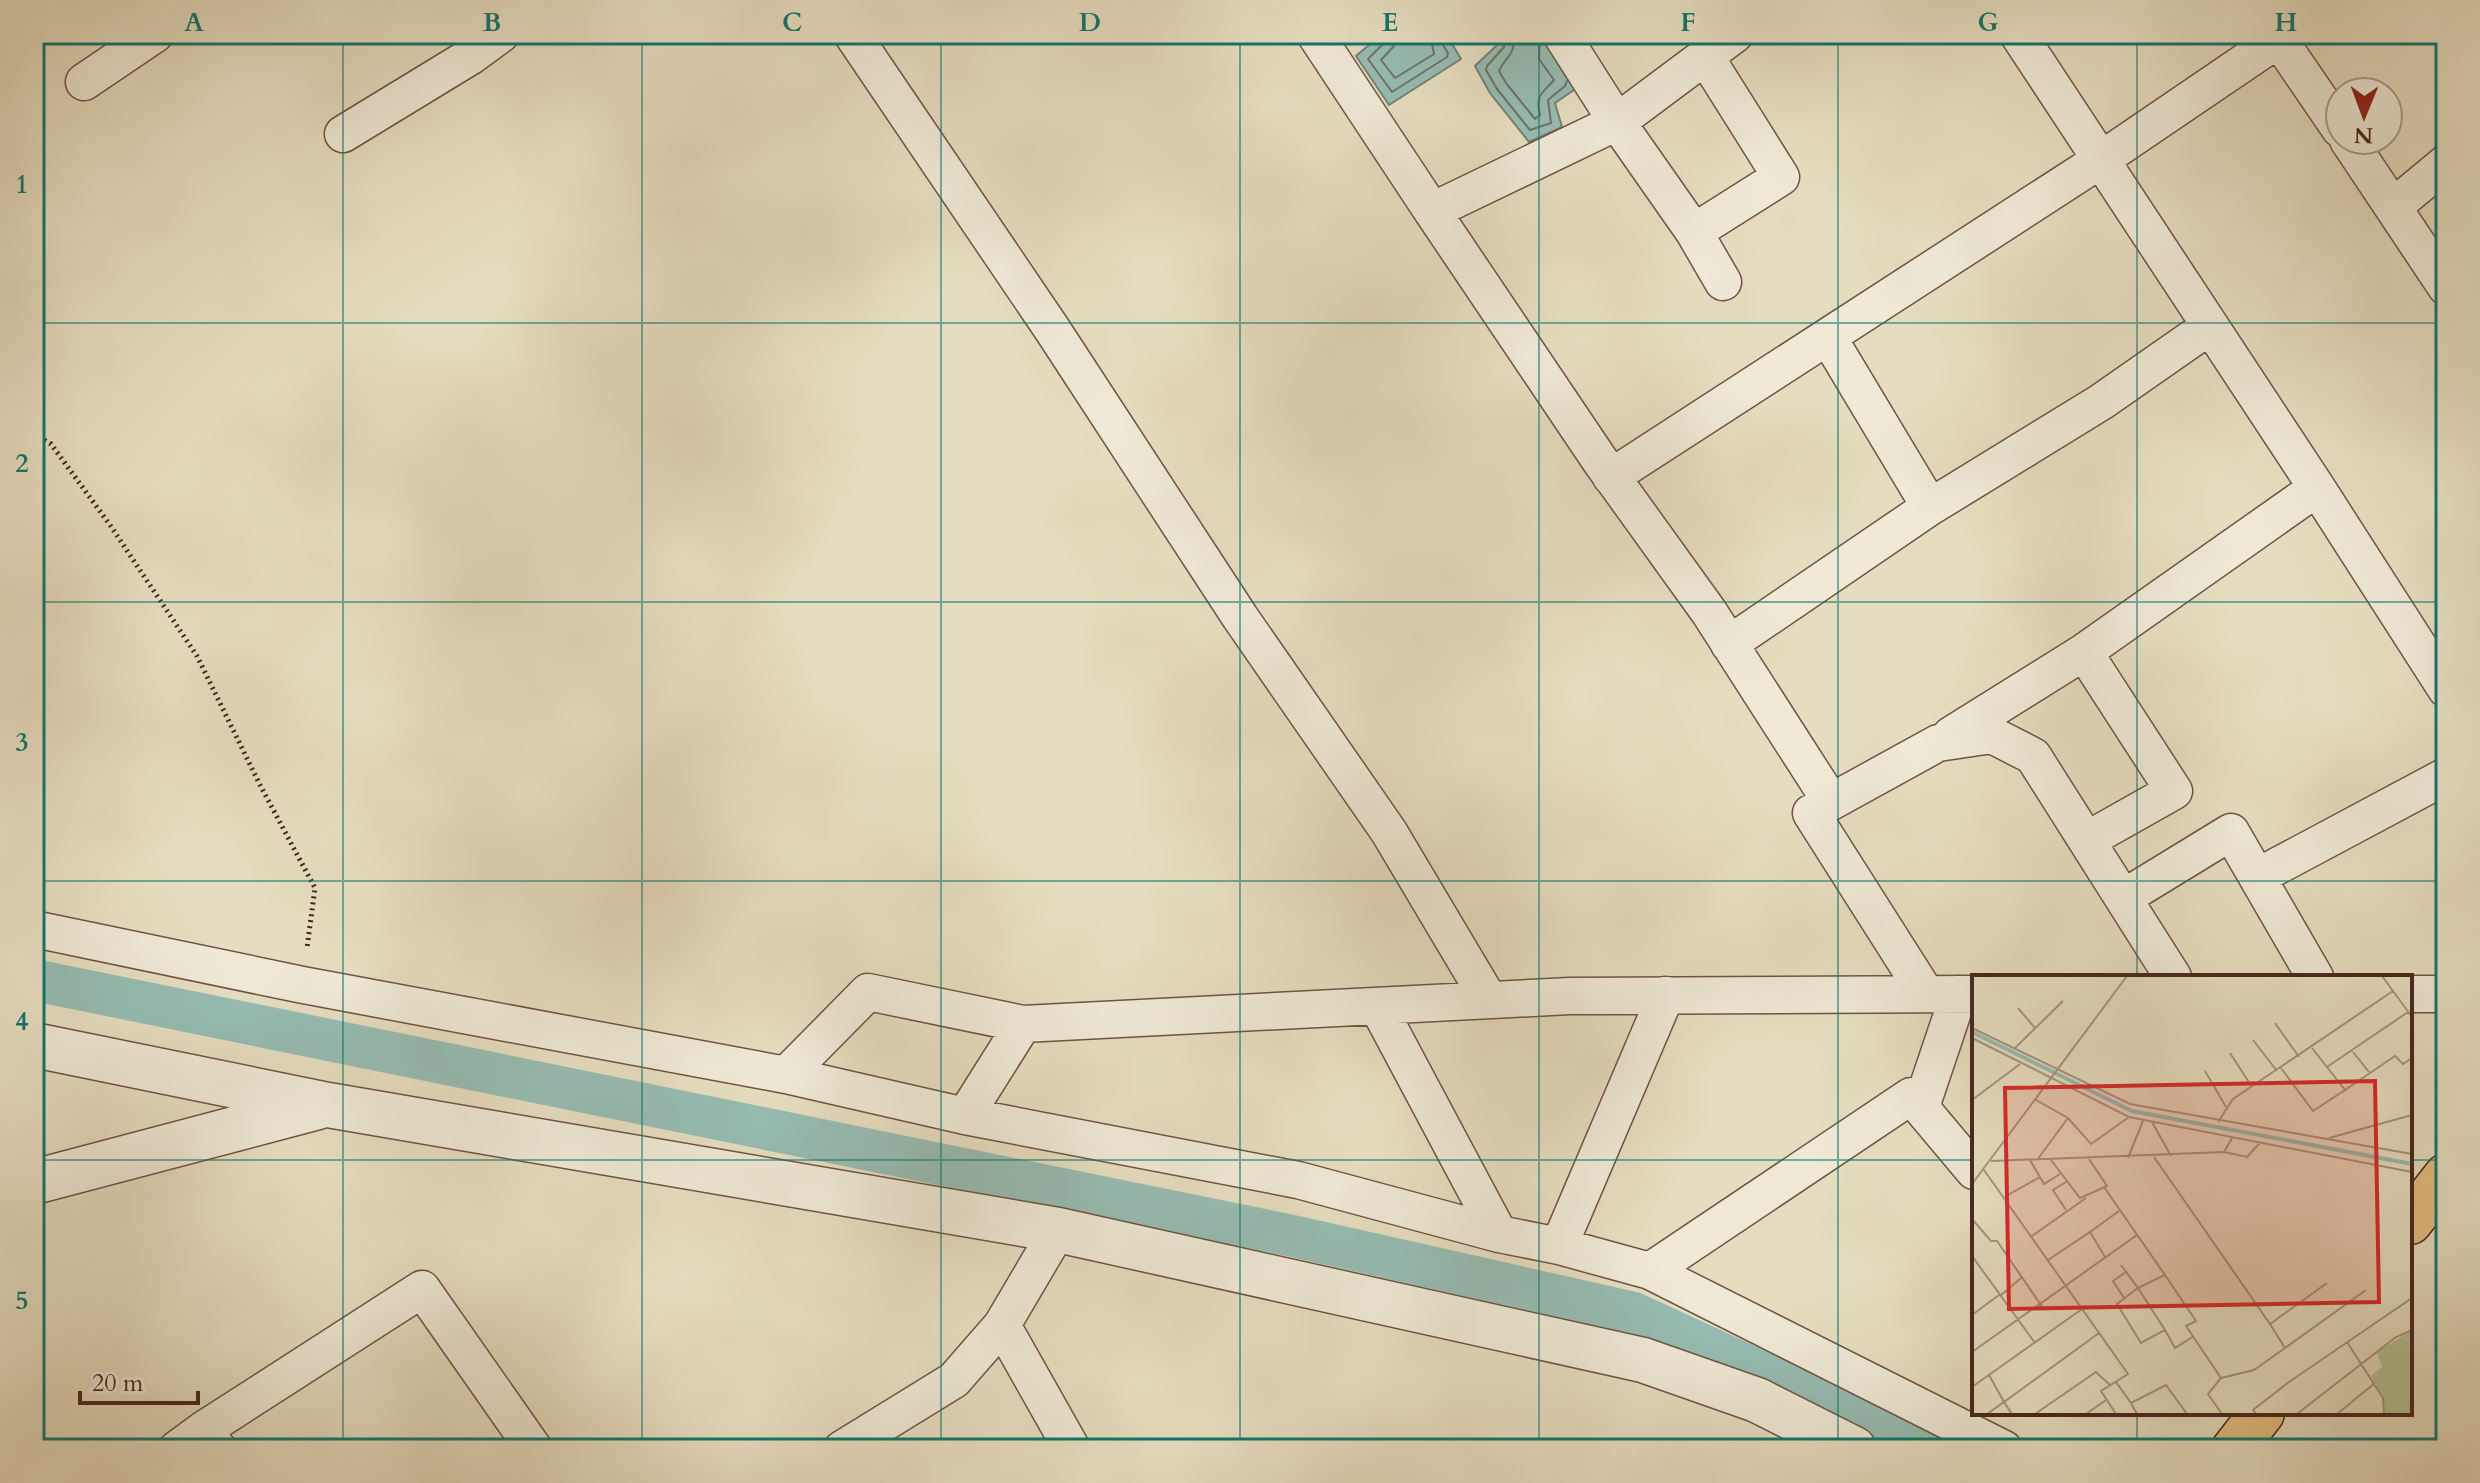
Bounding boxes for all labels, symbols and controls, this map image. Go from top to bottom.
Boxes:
text: A [184,5,204,40]
text: B [483,5,501,40]
text: C [782,5,802,40]
text: D [1079,5,1101,40]
text: E [1382,5,1398,40]
text: F [1680,5,1696,40]
text: G [1977,5,1999,40]
text: H [2275,5,2298,40]
north arrow [2324,76,2404,156]
text: N [2354,120,2373,150]
text: 1 [15,167,29,202]
text: 2 [15,446,29,481]
text: 3 [15,725,29,760]
inset map [1972,975,2412,1415]
text: 4 [15,1004,29,1039]
text: 5 [15,1283,29,1318]
scale bar [80,1355,198,1405]
text: 20 m [92,1367,144,1400]

